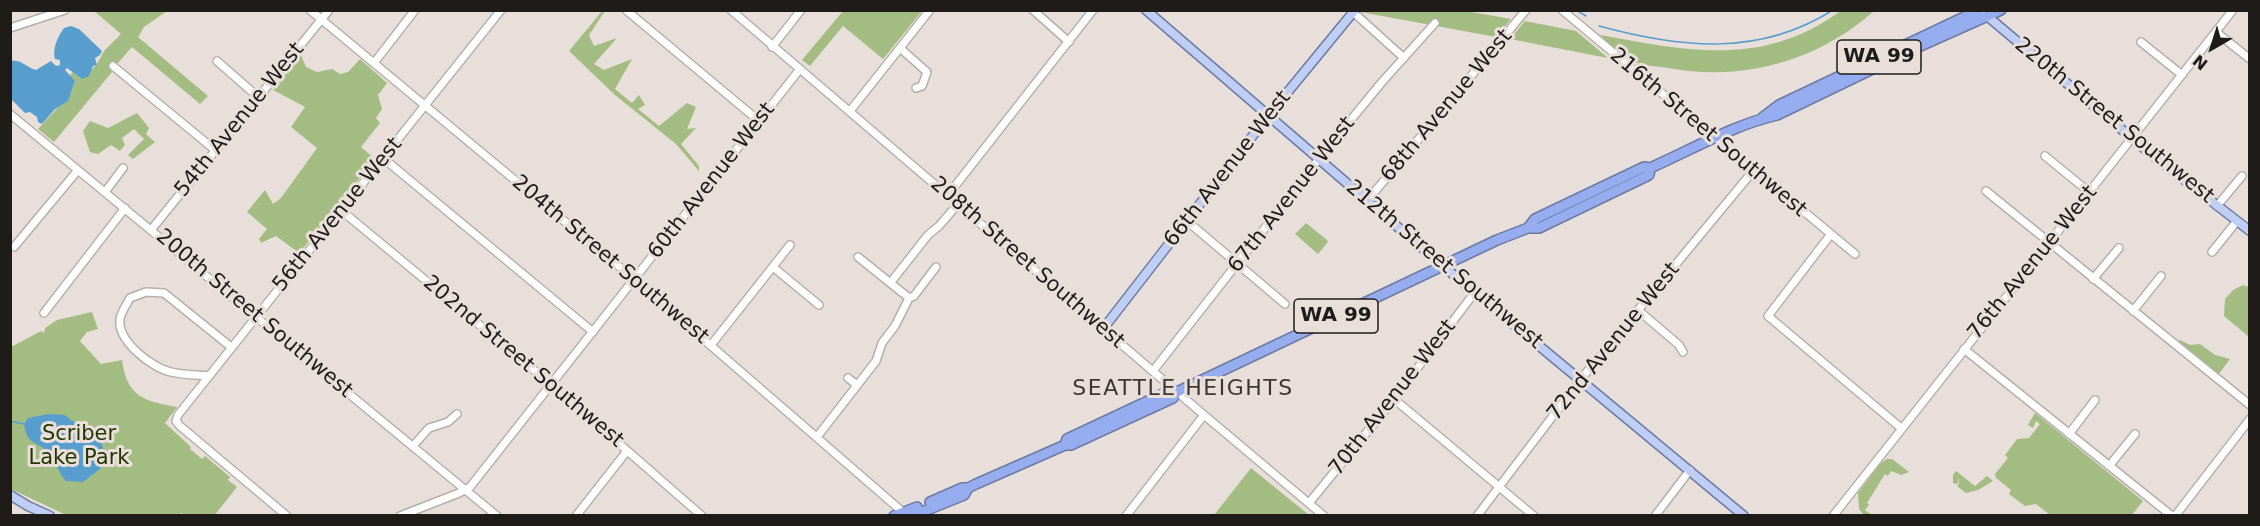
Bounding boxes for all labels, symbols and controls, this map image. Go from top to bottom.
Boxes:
north arrow [2182,18,2242,78]
street label: 68th Avenue West [1376,25,1518,187]
street label: 220th Street Southwest [2009,33,2219,209]
street label: 54th Avenue West [170,38,310,202]
road number: WA 99 [1837,40,1921,74]
street label: 216th Street Southwest [1604,43,1812,223]
text: N [2189,51,2212,74]
street label: 66th Avenue West [1159,86,1297,252]
street label: 60th Avenue West [643,98,781,264]
street label: 67th Avenue West [1223,112,1361,278]
street label: 56th Avenue West [268,133,408,297]
street label: 204th Street Southwest [506,170,714,350]
street label: 208th Street Southwest [925,172,1129,354]
street label: 212th Street Southwest [1340,175,1548,355]
street label: 76th Avenue West [1963,181,2103,345]
street label: 200th Street Southwest [150,224,358,404]
street label: 72nd Avenue West [1542,258,1686,426]
street label: 202nd Street Southwest [418,271,628,453]
road number: WA 99 [1294,299,1378,333]
street label: 70th Avenue West [1324,315,1462,481]
district label: SEATTLE HEIGHTS [1072,376,1294,402]
park label: Scriber Lake Park [29,422,129,472]

